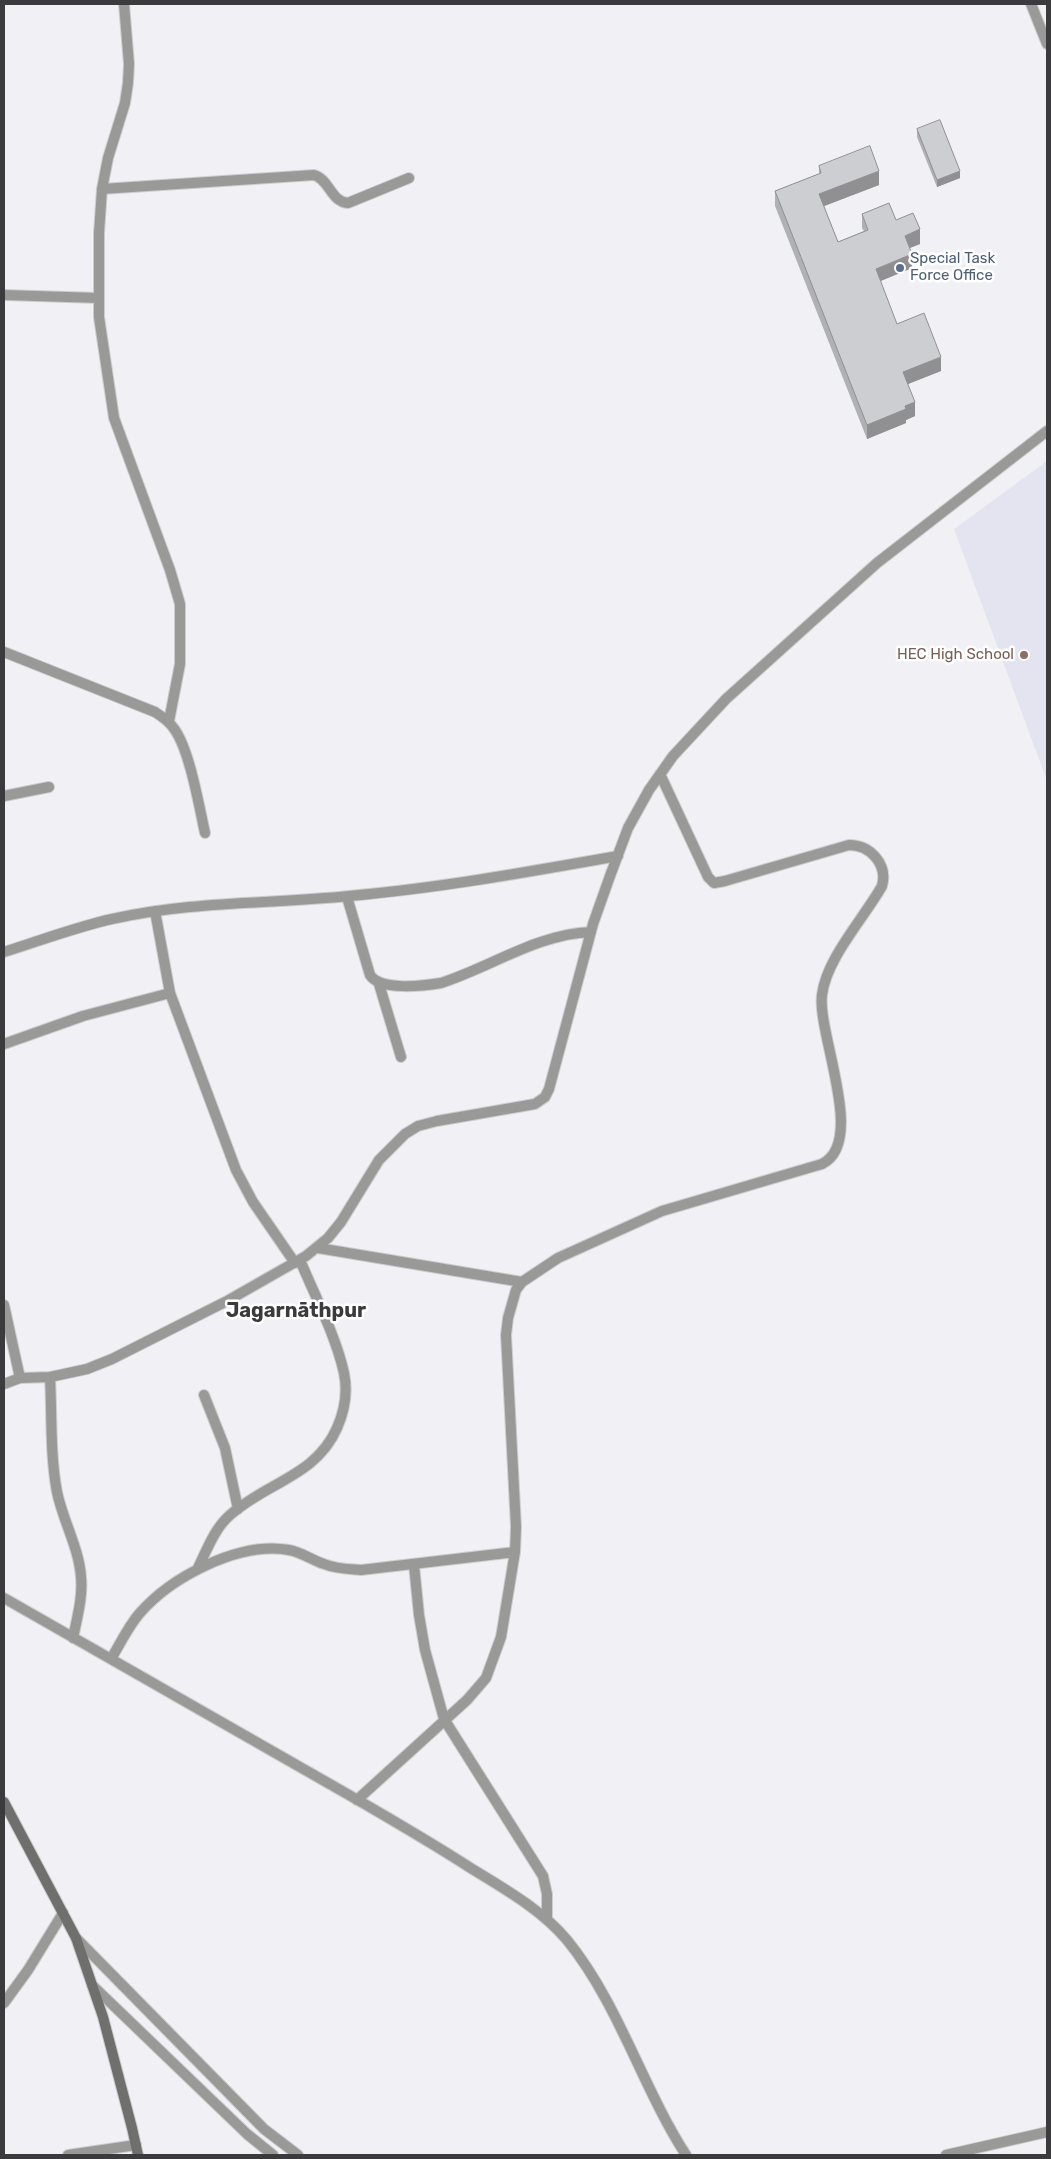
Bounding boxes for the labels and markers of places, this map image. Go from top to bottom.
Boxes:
place label: Special Task Force Office [910,250,995,285]
marker: Special Task Force Office [894,262,906,274]
place label: HEC High School [897,646,1014,664]
marker: HEC High School [1018,649,1030,661]

